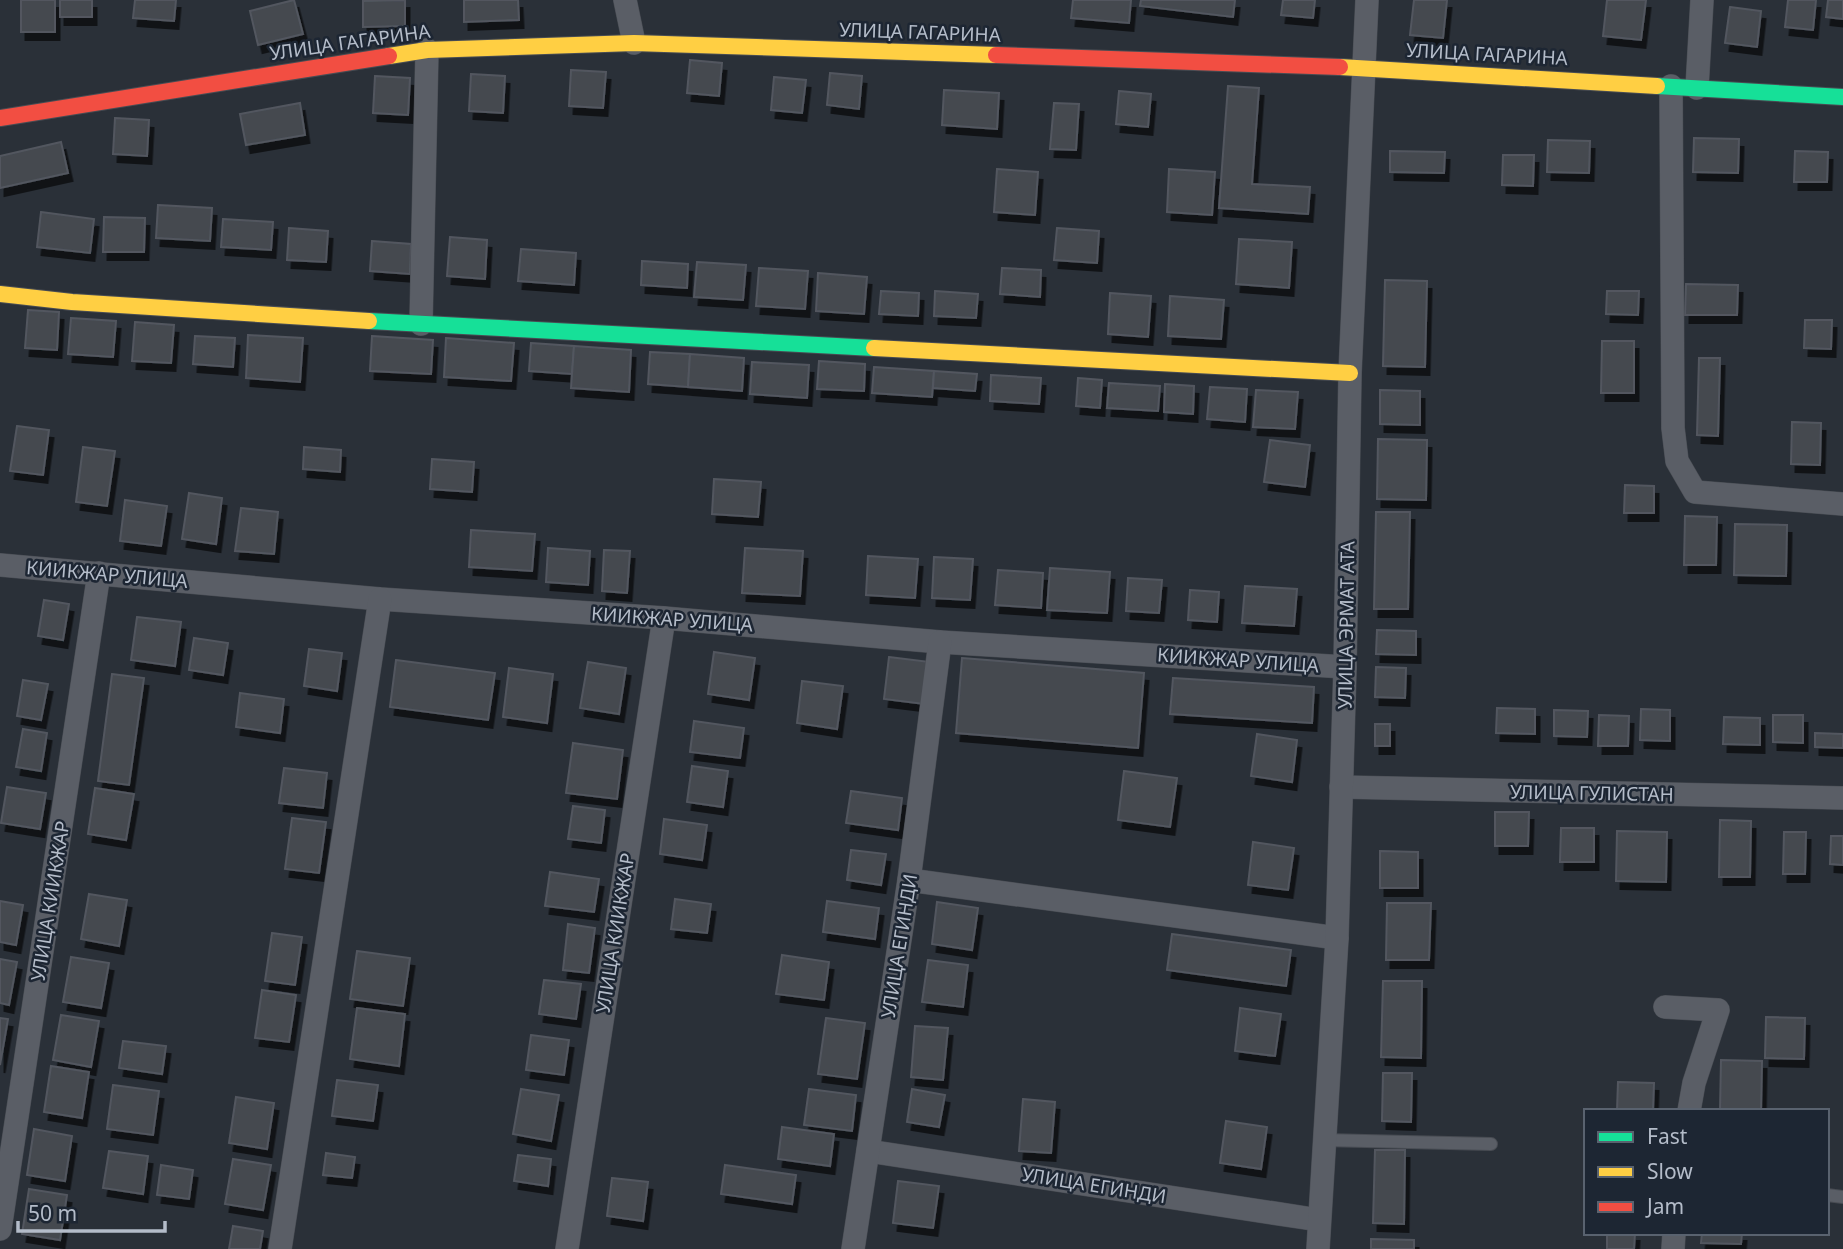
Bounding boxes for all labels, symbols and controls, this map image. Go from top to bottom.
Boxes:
street label: УЛИЦА ГАГАРИНА [839,16,1002,48]
street label: УЛИЦА ГАГАРИНА [268,18,433,66]
street label: УЛИЦА ГАГАРИНА [1406,37,1569,71]
street label: УЛИЦА ЭРМАТ АТА [1332,540,1360,709]
street label: КИИКЖАР УЛИЦА [25,554,190,594]
street label: КИИКЖАР УЛИЦА [590,600,755,638]
street label: КИИКЖАР УЛИЦА [1156,641,1321,679]
street label: УЛИЦА ГУЛИСТАН [1510,779,1674,807]
street label: УЛИЦА КИИКЖАР [24,819,76,983]
street label: УЛИЦА КИИКЖАР [589,851,641,1015]
street label: УЛИЦА ЕГИНДИ [875,872,923,1020]
legend [1584,1109,1829,1235]
text: Fast [1647,1122,1688,1150]
text: Slow [1647,1157,1693,1185]
street label: УЛИЦА ЕГИНДИ [1020,1161,1168,1209]
scale bar [18,1190,164,1234]
text: Jam [1645,1192,1684,1220]
text: 50 m [28,1199,77,1227]

